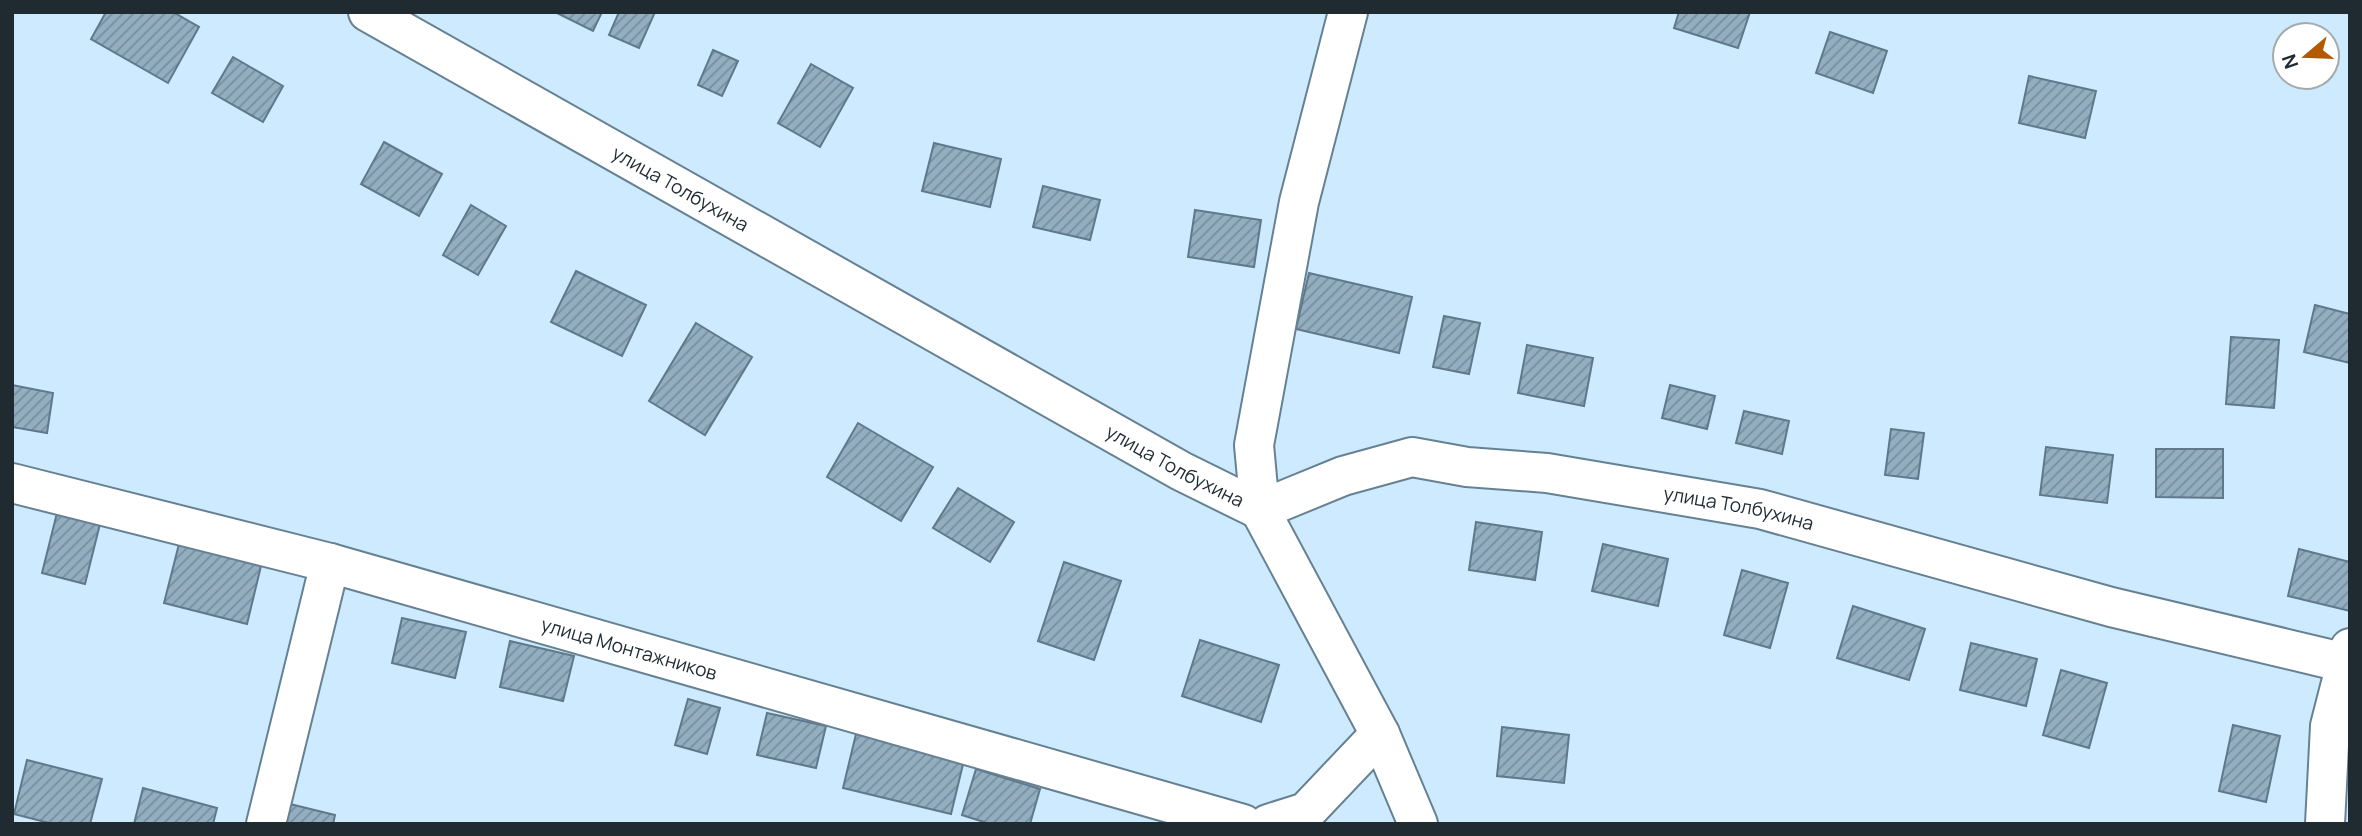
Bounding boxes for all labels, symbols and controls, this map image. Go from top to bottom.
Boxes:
north arrow [2271,21,2341,91]
text: N [2275,51,2304,72]
street label: улица Толбухина [608,140,754,237]
street label: улица Толбухина [1101,418,1248,513]
street label: улица Толбухина [1662,480,1817,536]
street label: улица Монтажников [538,611,720,686]

